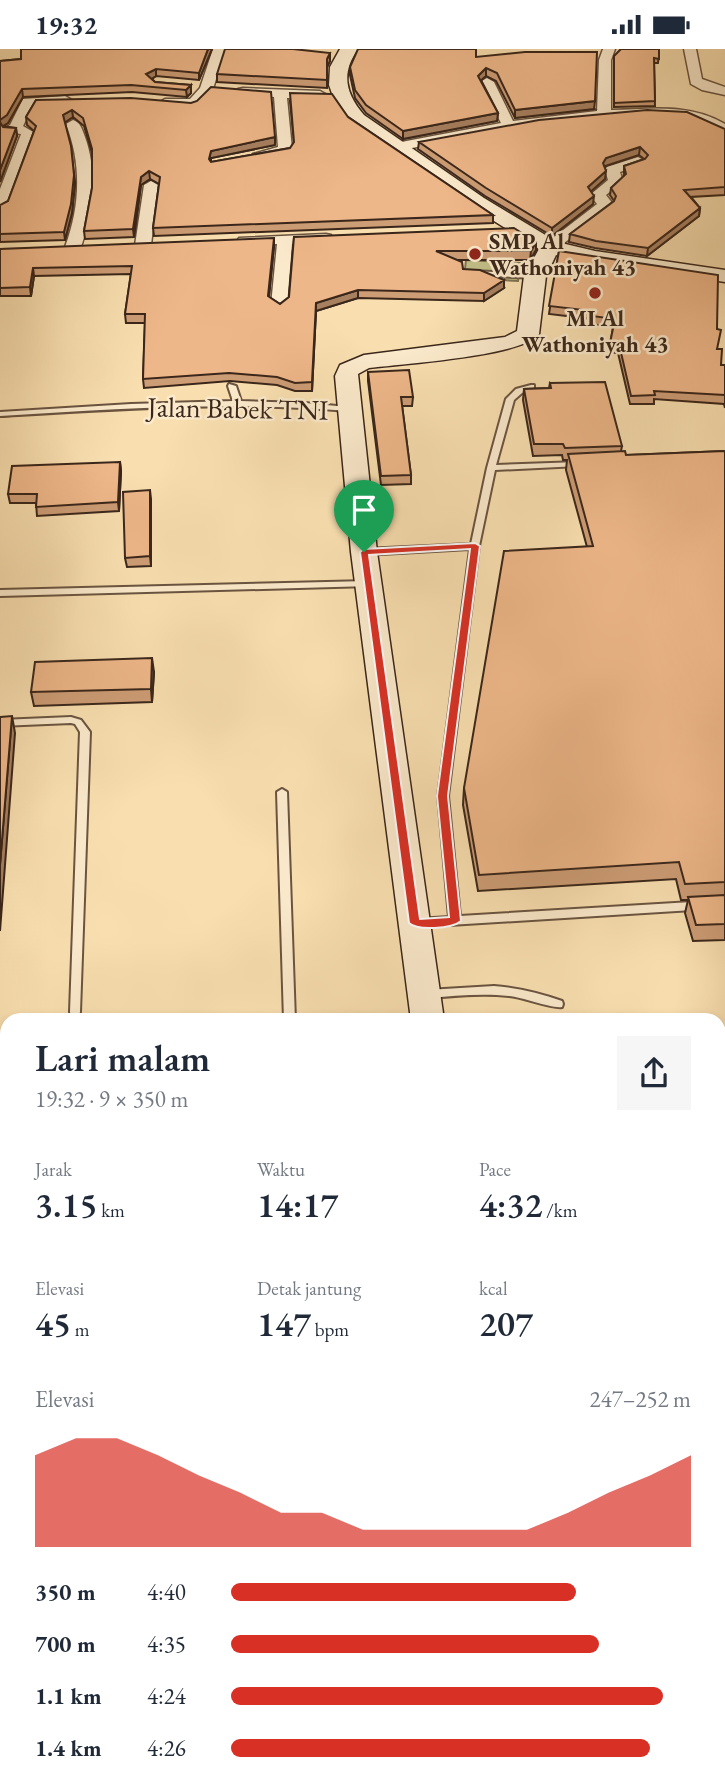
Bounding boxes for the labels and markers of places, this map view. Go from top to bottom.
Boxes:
place label: SMP Al Wathoniyah 43 [489,226,636,282]
marker: SMP Al Wathoniyah 43 [467,246,483,262]
marker: MI Al Wathoniyah 43 [587,285,603,301]
place label: MI Al Wathoniyah 43 [521,303,669,359]
pin [334,480,394,552]

